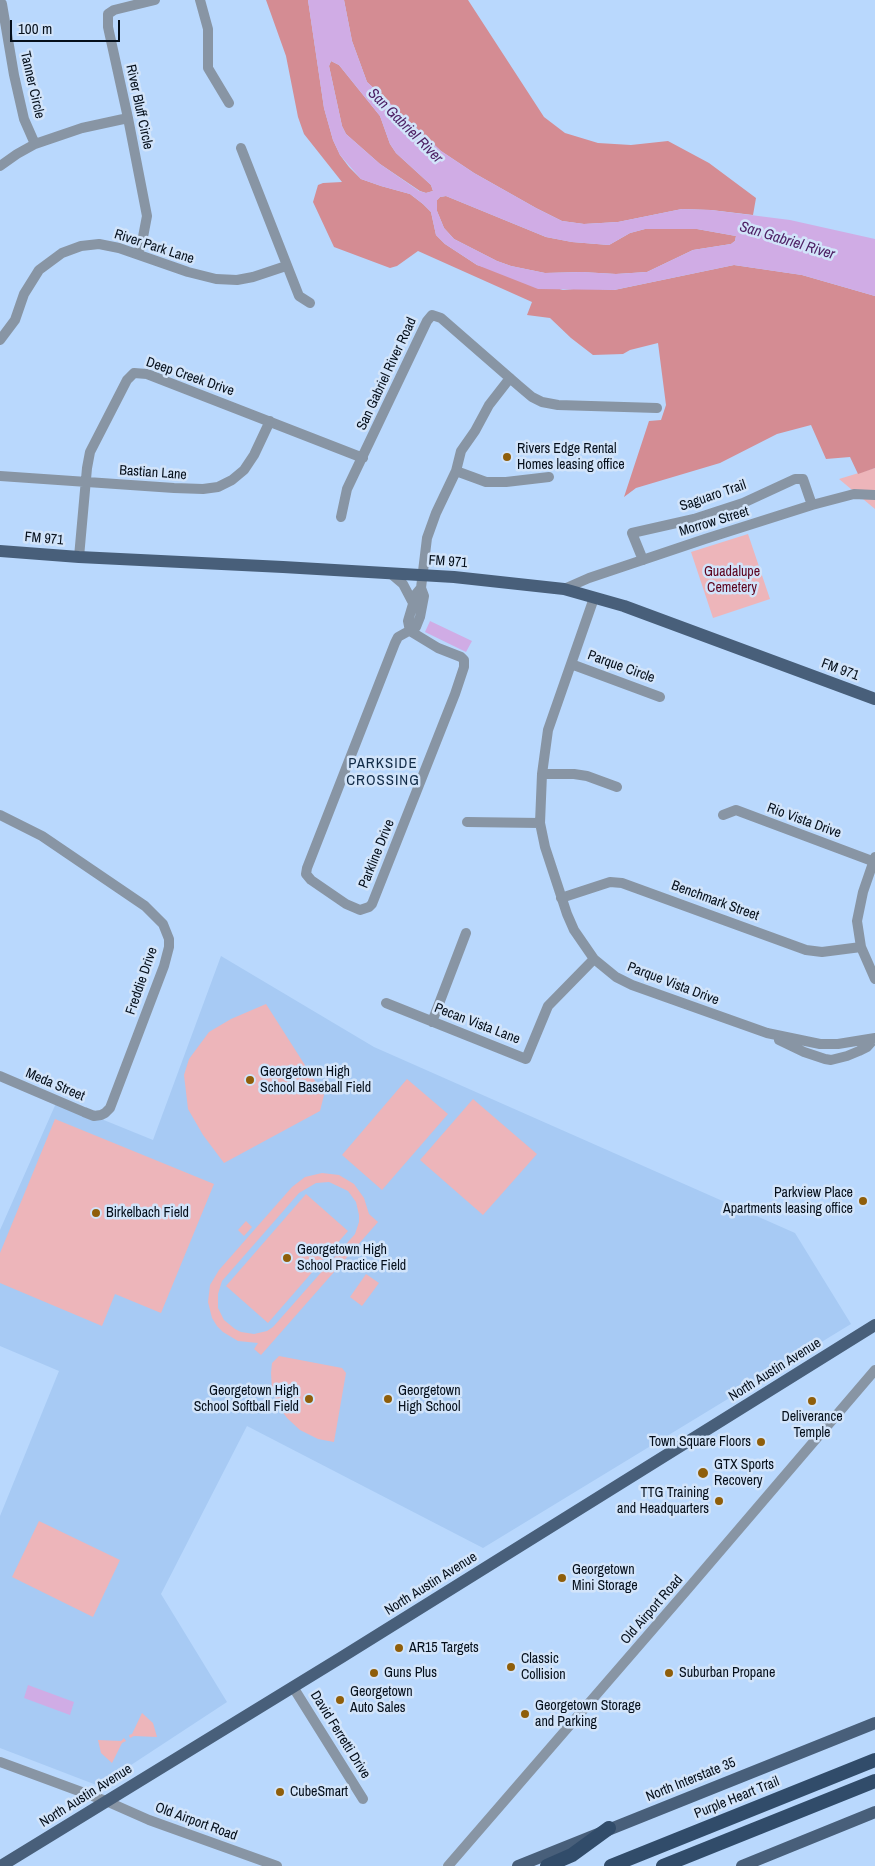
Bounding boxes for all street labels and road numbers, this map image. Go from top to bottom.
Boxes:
street label: Tanner Circle [16,50,48,120]
street label: River Bluff Circle [122,63,156,151]
street label: River Park Lane [112,226,196,268]
street label: San Gabriel River Road [353,315,421,433]
street label: Deep Creek Drive [144,354,236,400]
street label: Bastian Lane [119,462,187,484]
street label: Saguaro Trail [678,477,748,515]
street label: Morrow Street [677,503,751,541]
street label: FM 971 [24,529,64,549]
street label: FM 971 [428,552,468,572]
street label: Parque Circle [585,647,657,687]
street label: FM 971 [819,655,861,685]
street label: Rio Vista Drive [765,800,843,842]
street label: Parkline Drive [356,817,398,891]
street label: Benchmark Street [669,877,761,925]
street label: Freddie Drive [123,945,161,1017]
street label: Parque Vista Drive [625,959,721,1009]
street label: Pecan Vista Lane [432,1000,522,1048]
street label: Meda Street [23,1065,87,1105]
street label: North Austin Avenue [726,1335,824,1405]
street label: North Austin Avenue [382,1549,480,1619]
street label: Old Airport Road [617,1572,687,1648]
street label: David Ferretti Drive [306,1688,374,1782]
street label: North Interstate 35 [644,1754,738,1806]
street label: North Austin Avenue [37,1761,135,1831]
street label: Purple Heart Trail [692,1773,782,1823]
street label: Old Airport Road [153,1799,239,1845]

